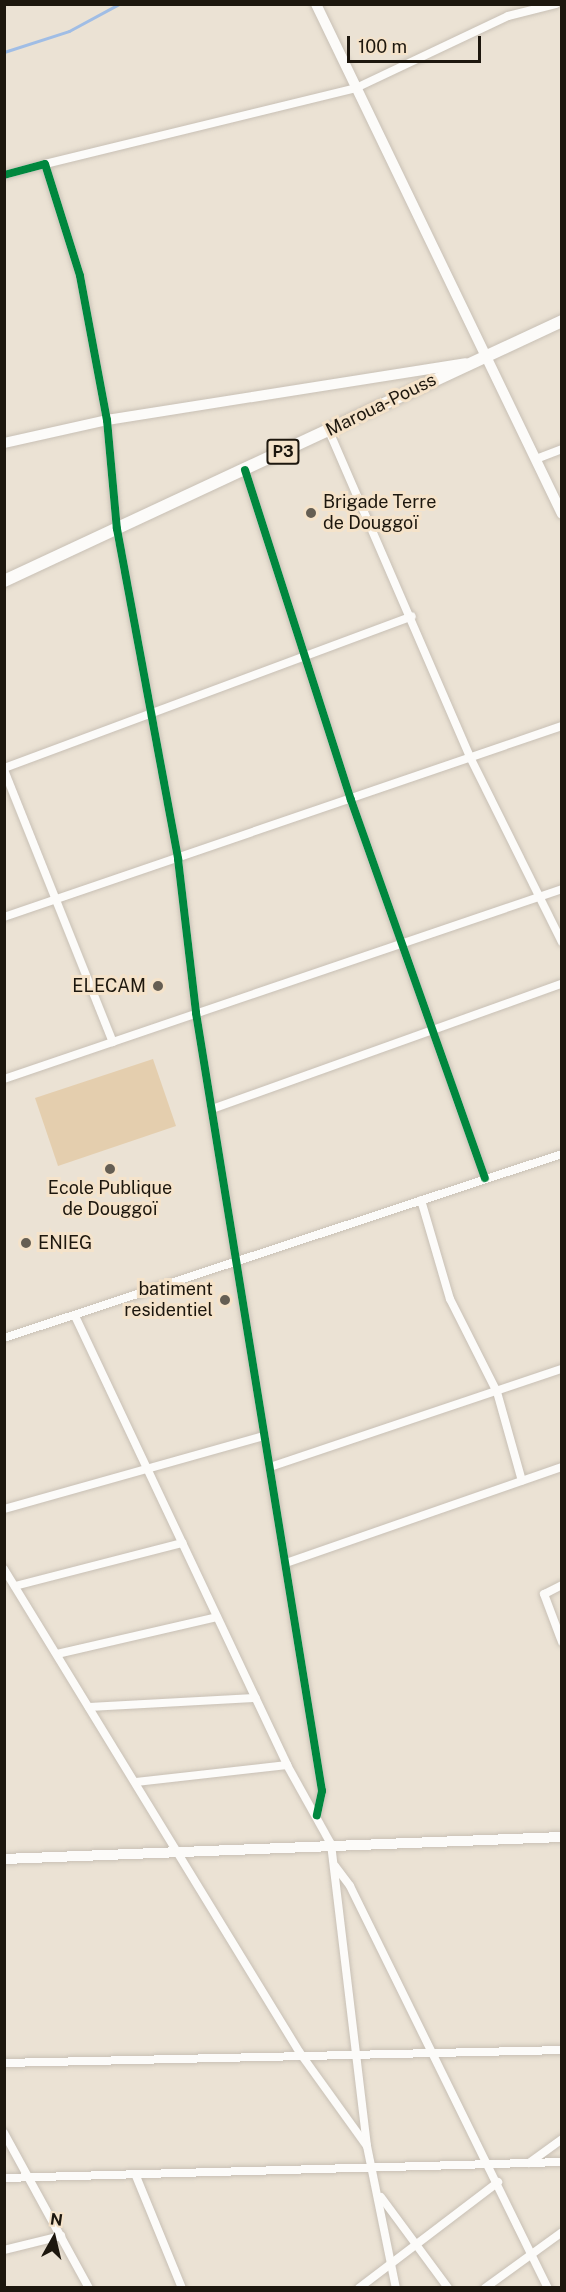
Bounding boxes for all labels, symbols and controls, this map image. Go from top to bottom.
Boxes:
scale bar [350,24,484,62]
text: 100 m [358,36,407,57]
street label: Maroua-Pouss [322,369,440,441]
road number: P3 [265,439,301,465]
place label: Brigade Terre de Douggoï [323,492,436,534]
marker: Brigade Terre de Douggoï [304,506,318,520]
place label: ELECAM [72,975,146,997]
marker: ELECAM [151,979,165,993]
marker: Ecole Publique de Douggoï [103,1162,117,1176]
place label: Ecole Publique de Douggoï [48,1178,172,1220]
place label: ENIEG [38,1232,92,1254]
marker: ENIEG [19,1236,33,1250]
place label: batiment residentiel [124,1279,213,1322]
marker: batiment residentiel [218,1293,232,1307]
north arrow [24,2208,84,2268]
text: N [49,2209,64,2230]

